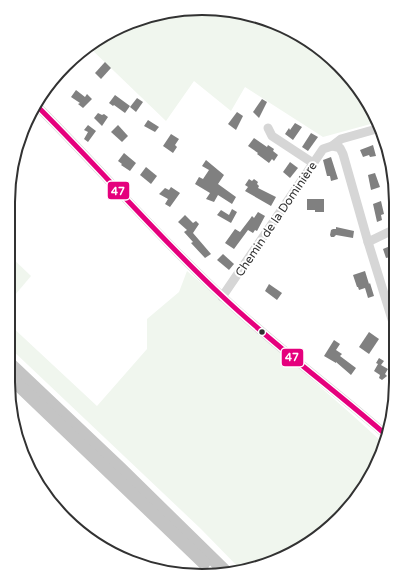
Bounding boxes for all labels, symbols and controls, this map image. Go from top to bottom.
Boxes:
street label: Chemin de la Dominière [232,159,320,279]
line badge: 47 [107,181,130,200]
text: 47 [111,185,125,198]
unlabelled marker [257,327,267,337]
line badge: 47 [281,348,304,367]
text: 47 [285,351,299,364]

